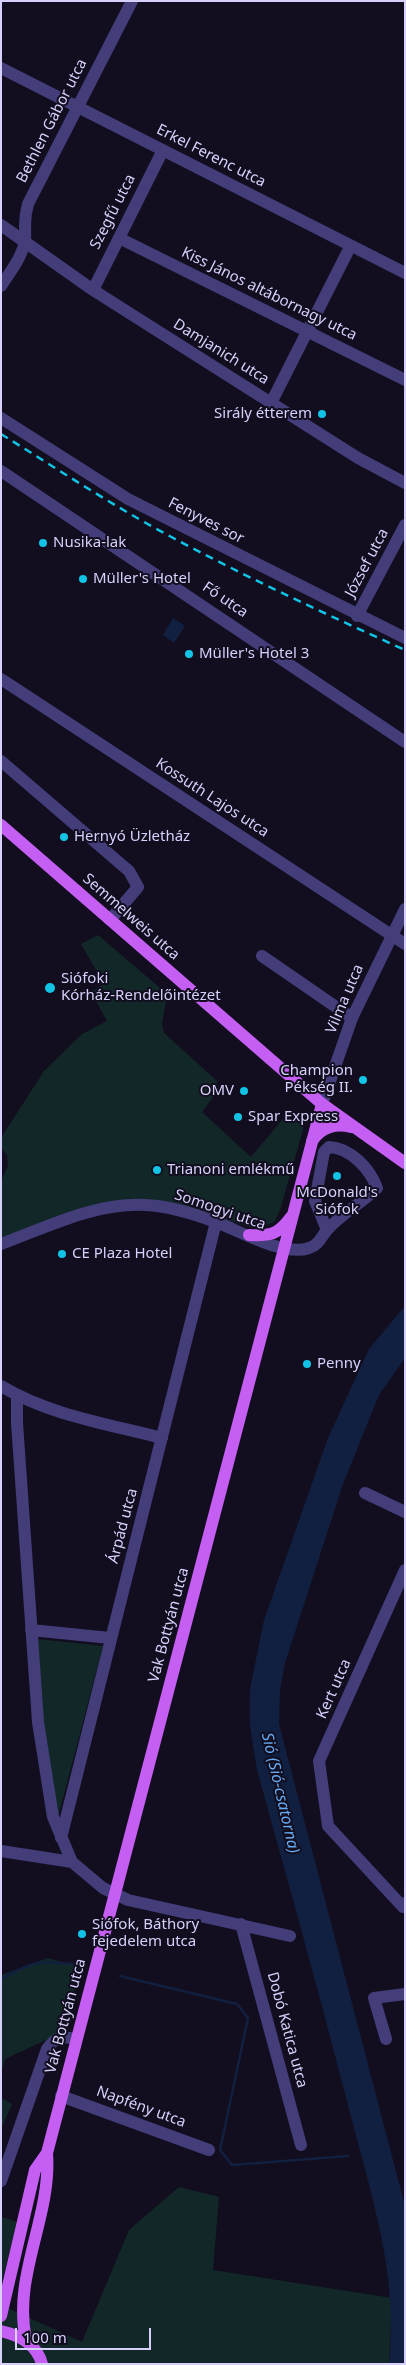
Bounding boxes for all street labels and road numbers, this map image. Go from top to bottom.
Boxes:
street label: Bethlen Gábor utca [13,56,91,186]
street label: Erkel Ferenc utca [153,121,269,191]
street label: Szegfű utca [86,172,140,252]
street label: Kiss János altábornagy utca [178,244,360,344]
street label: Damjanich utca [170,315,272,389]
street label: Fenyves sor [165,494,247,548]
street label: József utca [341,526,393,600]
street label: Fő utca [199,578,251,622]
street label: Kossuth Lajos utca [152,755,272,841]
street label: Semmelweis utca [79,870,183,964]
street label: Vilma utca [322,962,368,1036]
street label: Somogyi utca [172,1186,268,1234]
street label: Árpád utca [104,1487,142,1565]
street label: Vak Bottyán utca [145,1566,193,1684]
street label: Kert utca [313,1656,355,1722]
street label: Vak Bottyán utca [42,1957,90,2075]
street label: Dobó Katica utca [263,1970,311,2090]
street label: Napfény utca [94,2083,188,2131]

